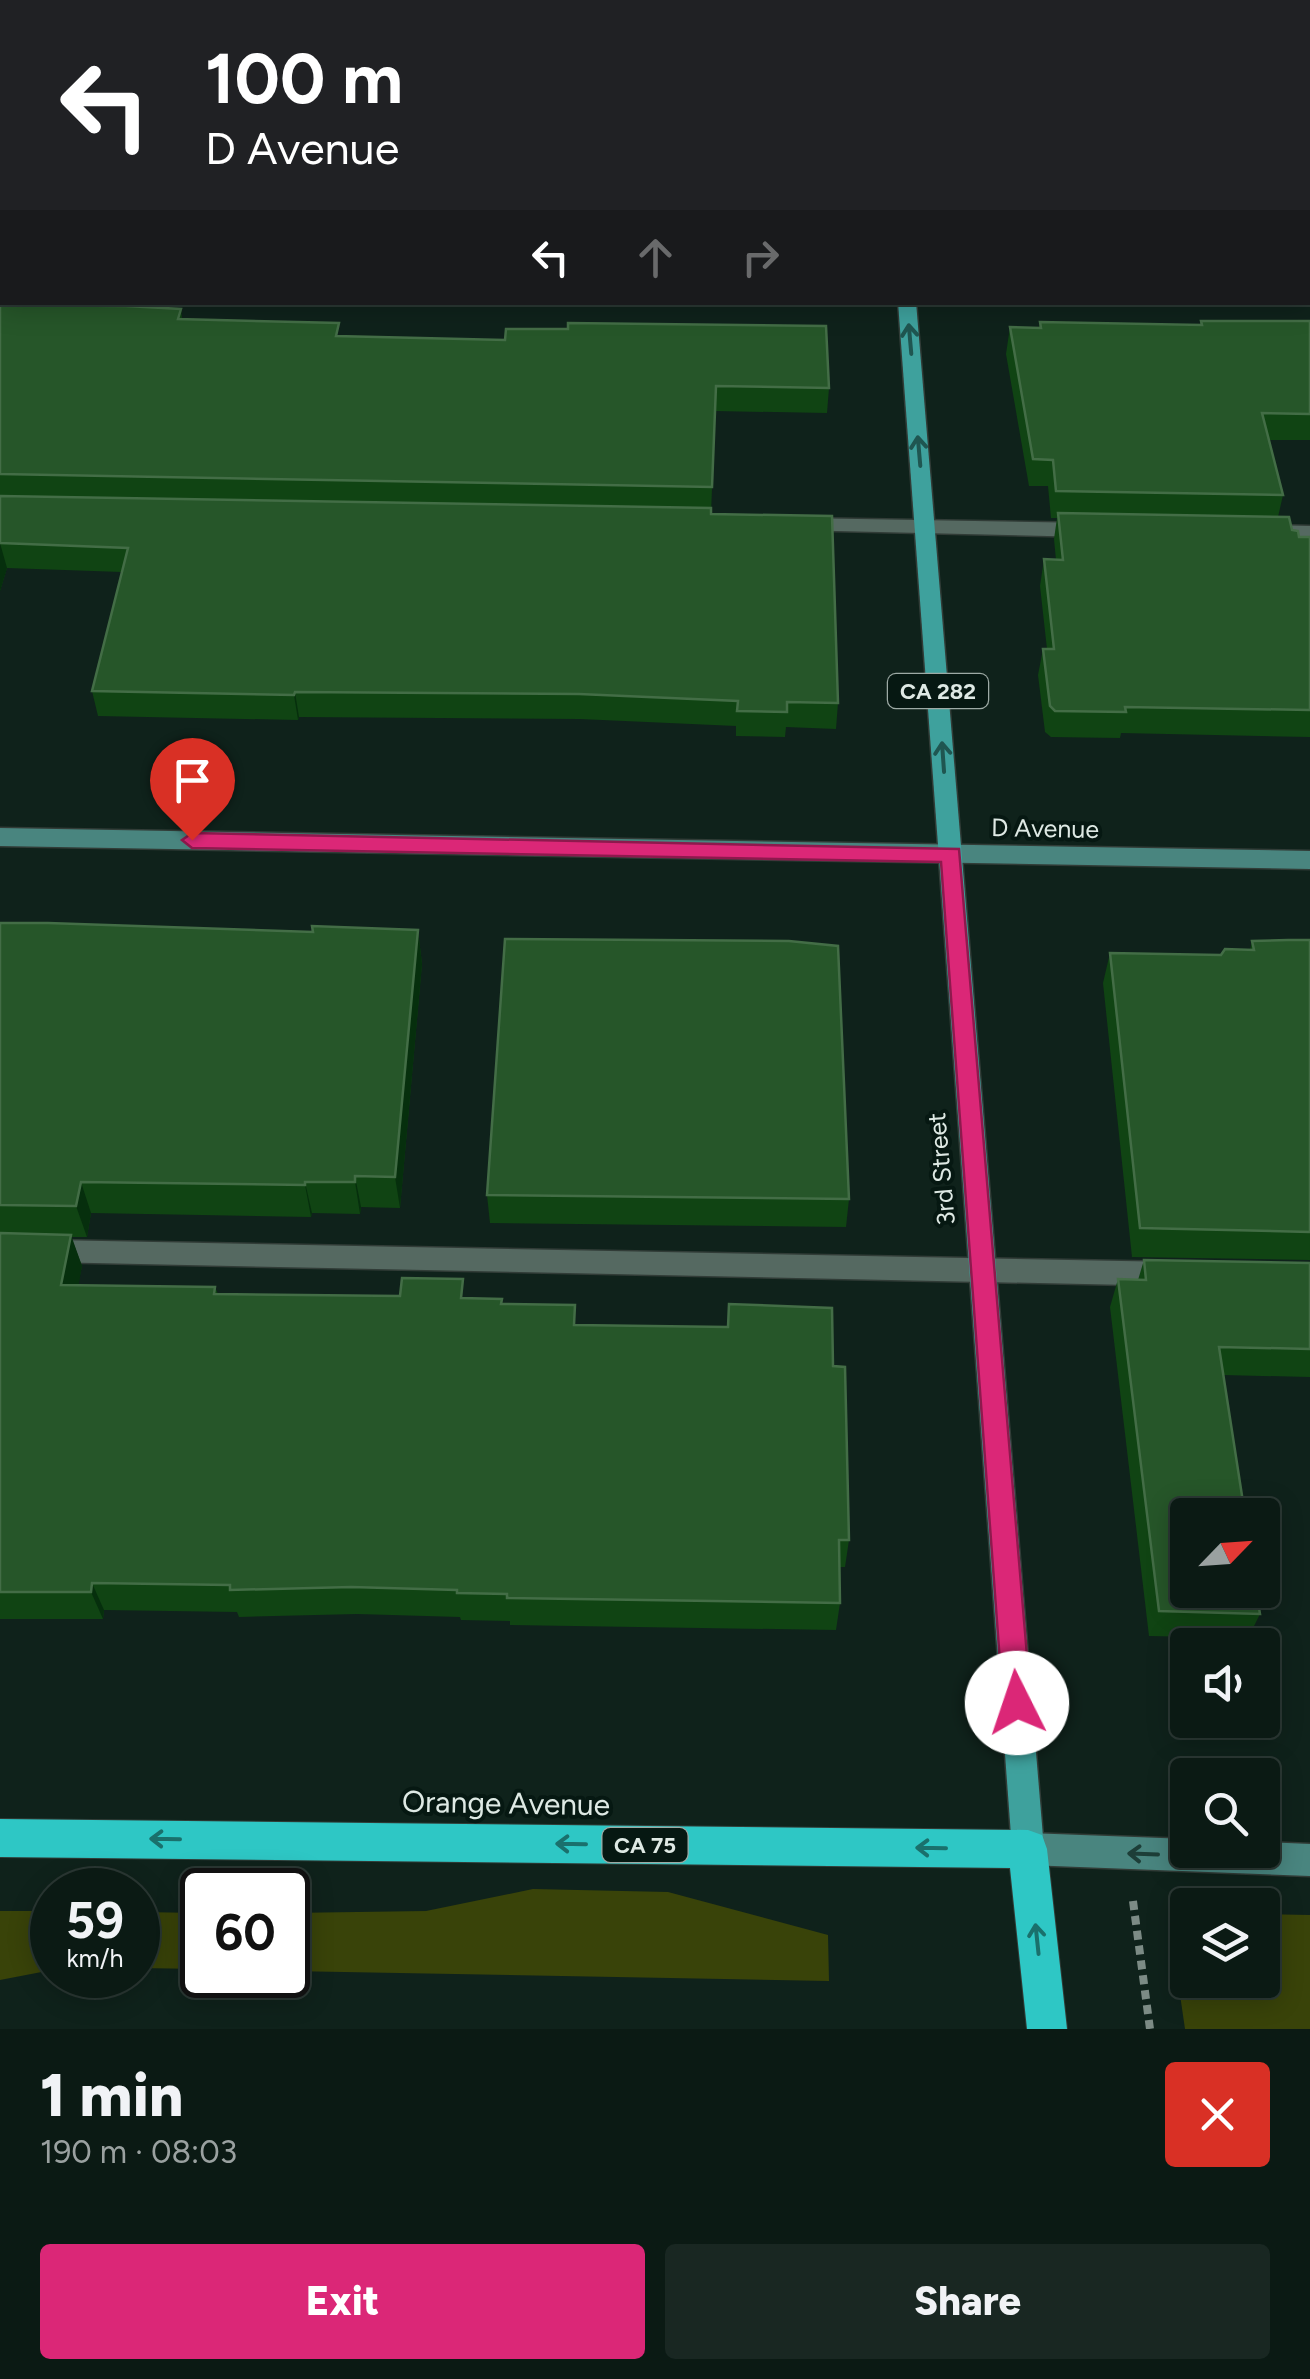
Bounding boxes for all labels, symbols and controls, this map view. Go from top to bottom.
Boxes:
text: 100 m [205,36,403,121]
icon: left [40,40,170,170]
text: D Avenue [205,121,399,175]
icon: left [523,230,578,285]
icon: ahead [628,230,683,285]
icon: right [733,230,788,285]
one-way arrow [901,323,920,355]
one-way arrow [910,436,929,468]
road number: CA 282 [888,674,988,708]
pin [150,738,235,841]
one-way arrow [934,742,953,774]
icon: arrive [165,753,220,808]
street label: D Avenue [991,812,1099,844]
street label: 3rd Street [921,1111,961,1227]
north arrow [1170,1498,1280,1608]
map controls [1170,1498,1280,1998]
button: sound [1170,1628,1280,1738]
position arrow [965,1651,1069,1755]
button: search [1170,1758,1280,1868]
street label: Orange Avenue [402,1783,610,1823]
road number: CA 75 [602,1828,688,1862]
one-way arrow [149,1830,181,1849]
one-way arrow [555,1834,588,1854]
one-way arrow [915,1838,947,1857]
one-way arrow [1127,1844,1159,1863]
speed limit sign: 60 [180,1868,310,1998]
button: layers [1170,1888,1280,1998]
text: 59 [66,1890,124,1951]
one-way arrow [1028,1923,1047,1955]
text: km/h [66,1943,124,1973]
text: 1 min [40,2059,183,2131]
button: close [1165,2062,1270,2167]
text: 190 m · 08:03 [40,2133,237,2171]
button: Exit [40,2244,645,2359]
button: Share [665,2244,1270,2359]

